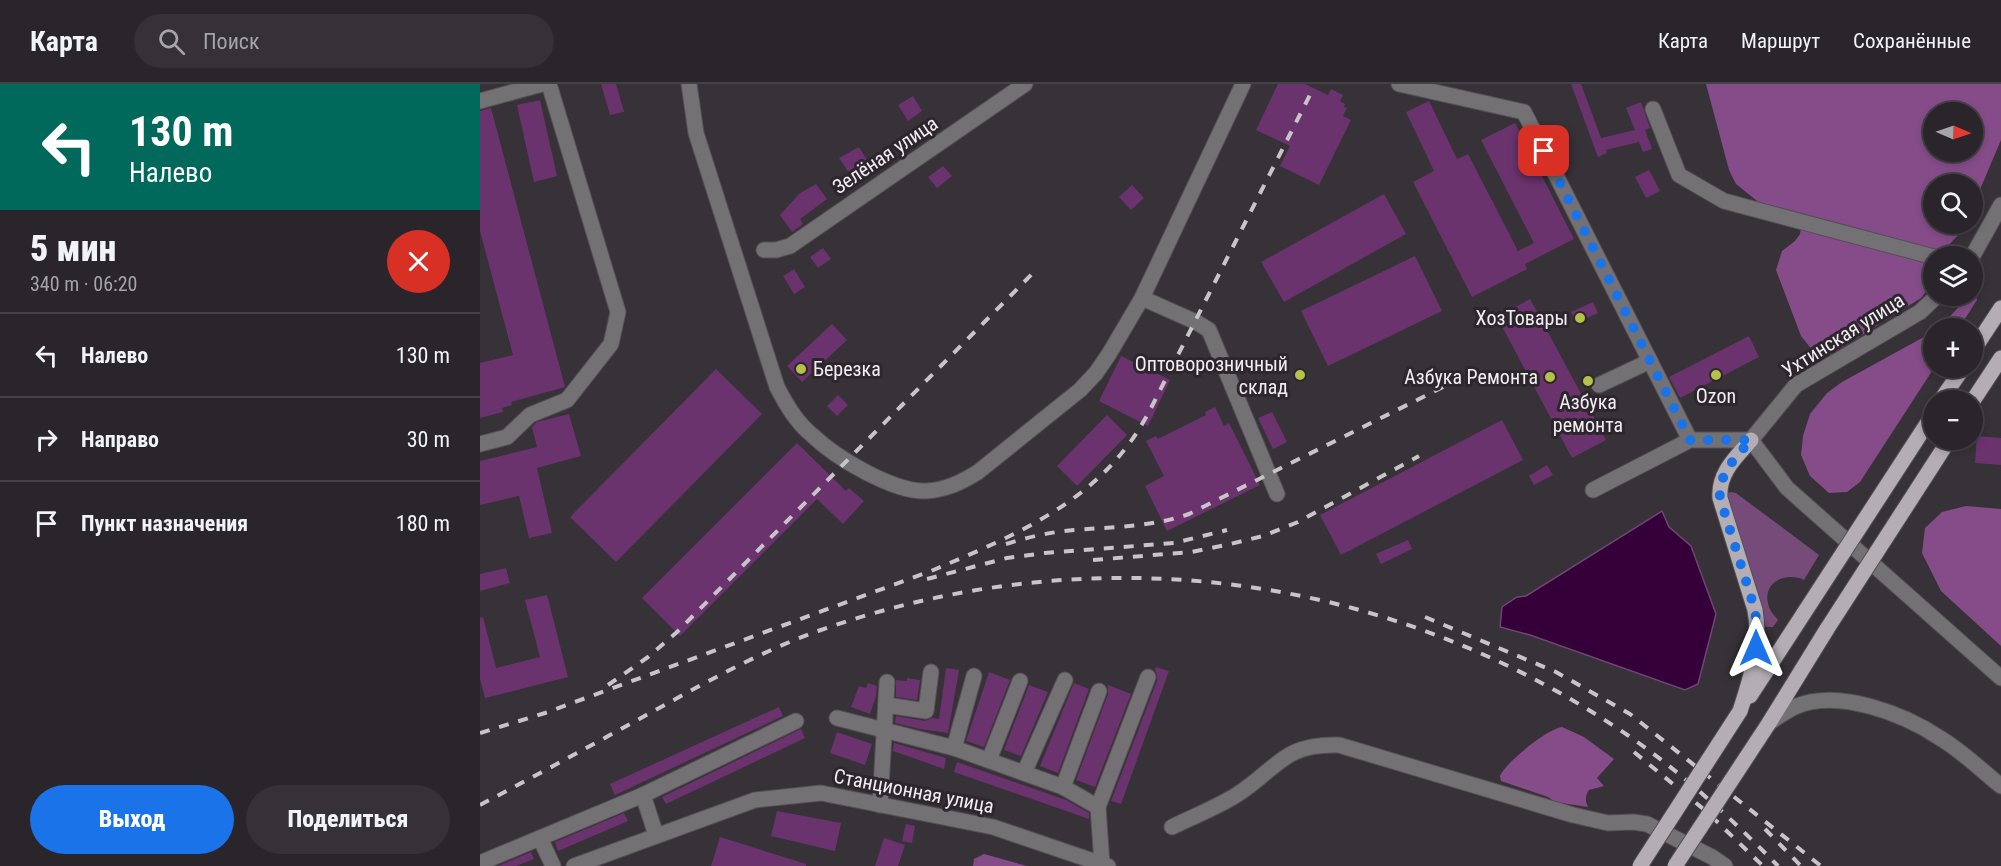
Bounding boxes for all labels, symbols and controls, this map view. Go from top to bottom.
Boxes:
search box [134,14,554,68]
text: Карта [30,25,98,58]
icon: search [155,25,188,58]
text: Поиск [203,29,260,54]
text: Карта [1658,29,1708,53]
text: Маршрут [1741,29,1820,53]
text: Сохранённые [1853,29,1971,53]
north arrow [1923,102,1983,162]
map controls [1923,102,1983,450]
text: 130 m [129,107,234,156]
icon: left [30,108,108,186]
street label: Зелёная улица [828,111,942,199]
pin [1518,125,1569,176]
icon: arrive [1527,134,1560,167]
text: Налево [129,157,212,189]
button: search [1923,174,1983,234]
text: 5 мин [30,228,116,270]
button: close [387,230,450,293]
button: layers [1923,246,1983,306]
text: 340 m · 06:20 [30,272,137,296]
street label: Ухтинская улица [1777,288,1909,382]
place label: ХозТовары [1476,306,1568,330]
marker: ХозТовары [1573,311,1587,325]
button: + [1923,318,1983,378]
icon: left [30,339,63,372]
text: Налево [81,343,148,368]
text: 130 m [396,343,450,368]
place label: Оптоворозничный склад [1135,352,1288,399]
place label: Березка [813,357,881,381]
marker: Березка [794,362,808,376]
place label: Азбука Ремонта [1404,365,1538,389]
marker: Оптоворозничный склад [1293,368,1307,382]
marker: Ozon [1709,368,1723,382]
marker: Азбука Ремонта [1543,370,1557,384]
marker: Азбука ремонта [1581,374,1595,388]
place label: Ozon [1696,384,1736,408]
place label: Азбука ремонта [1553,390,1623,437]
button: − [1923,390,1983,450]
icon: right [30,423,63,456]
text: Направо [81,427,159,452]
text: 30 m [407,427,450,452]
icon: arrive [30,507,63,540]
text: Пункт назначения [81,511,248,536]
text: 180 m [396,511,450,536]
position arrow [1724,616,1788,680]
street label: Станционная улица [832,764,996,818]
button: Выход [30,785,234,854]
button: Поделиться [246,785,450,854]

